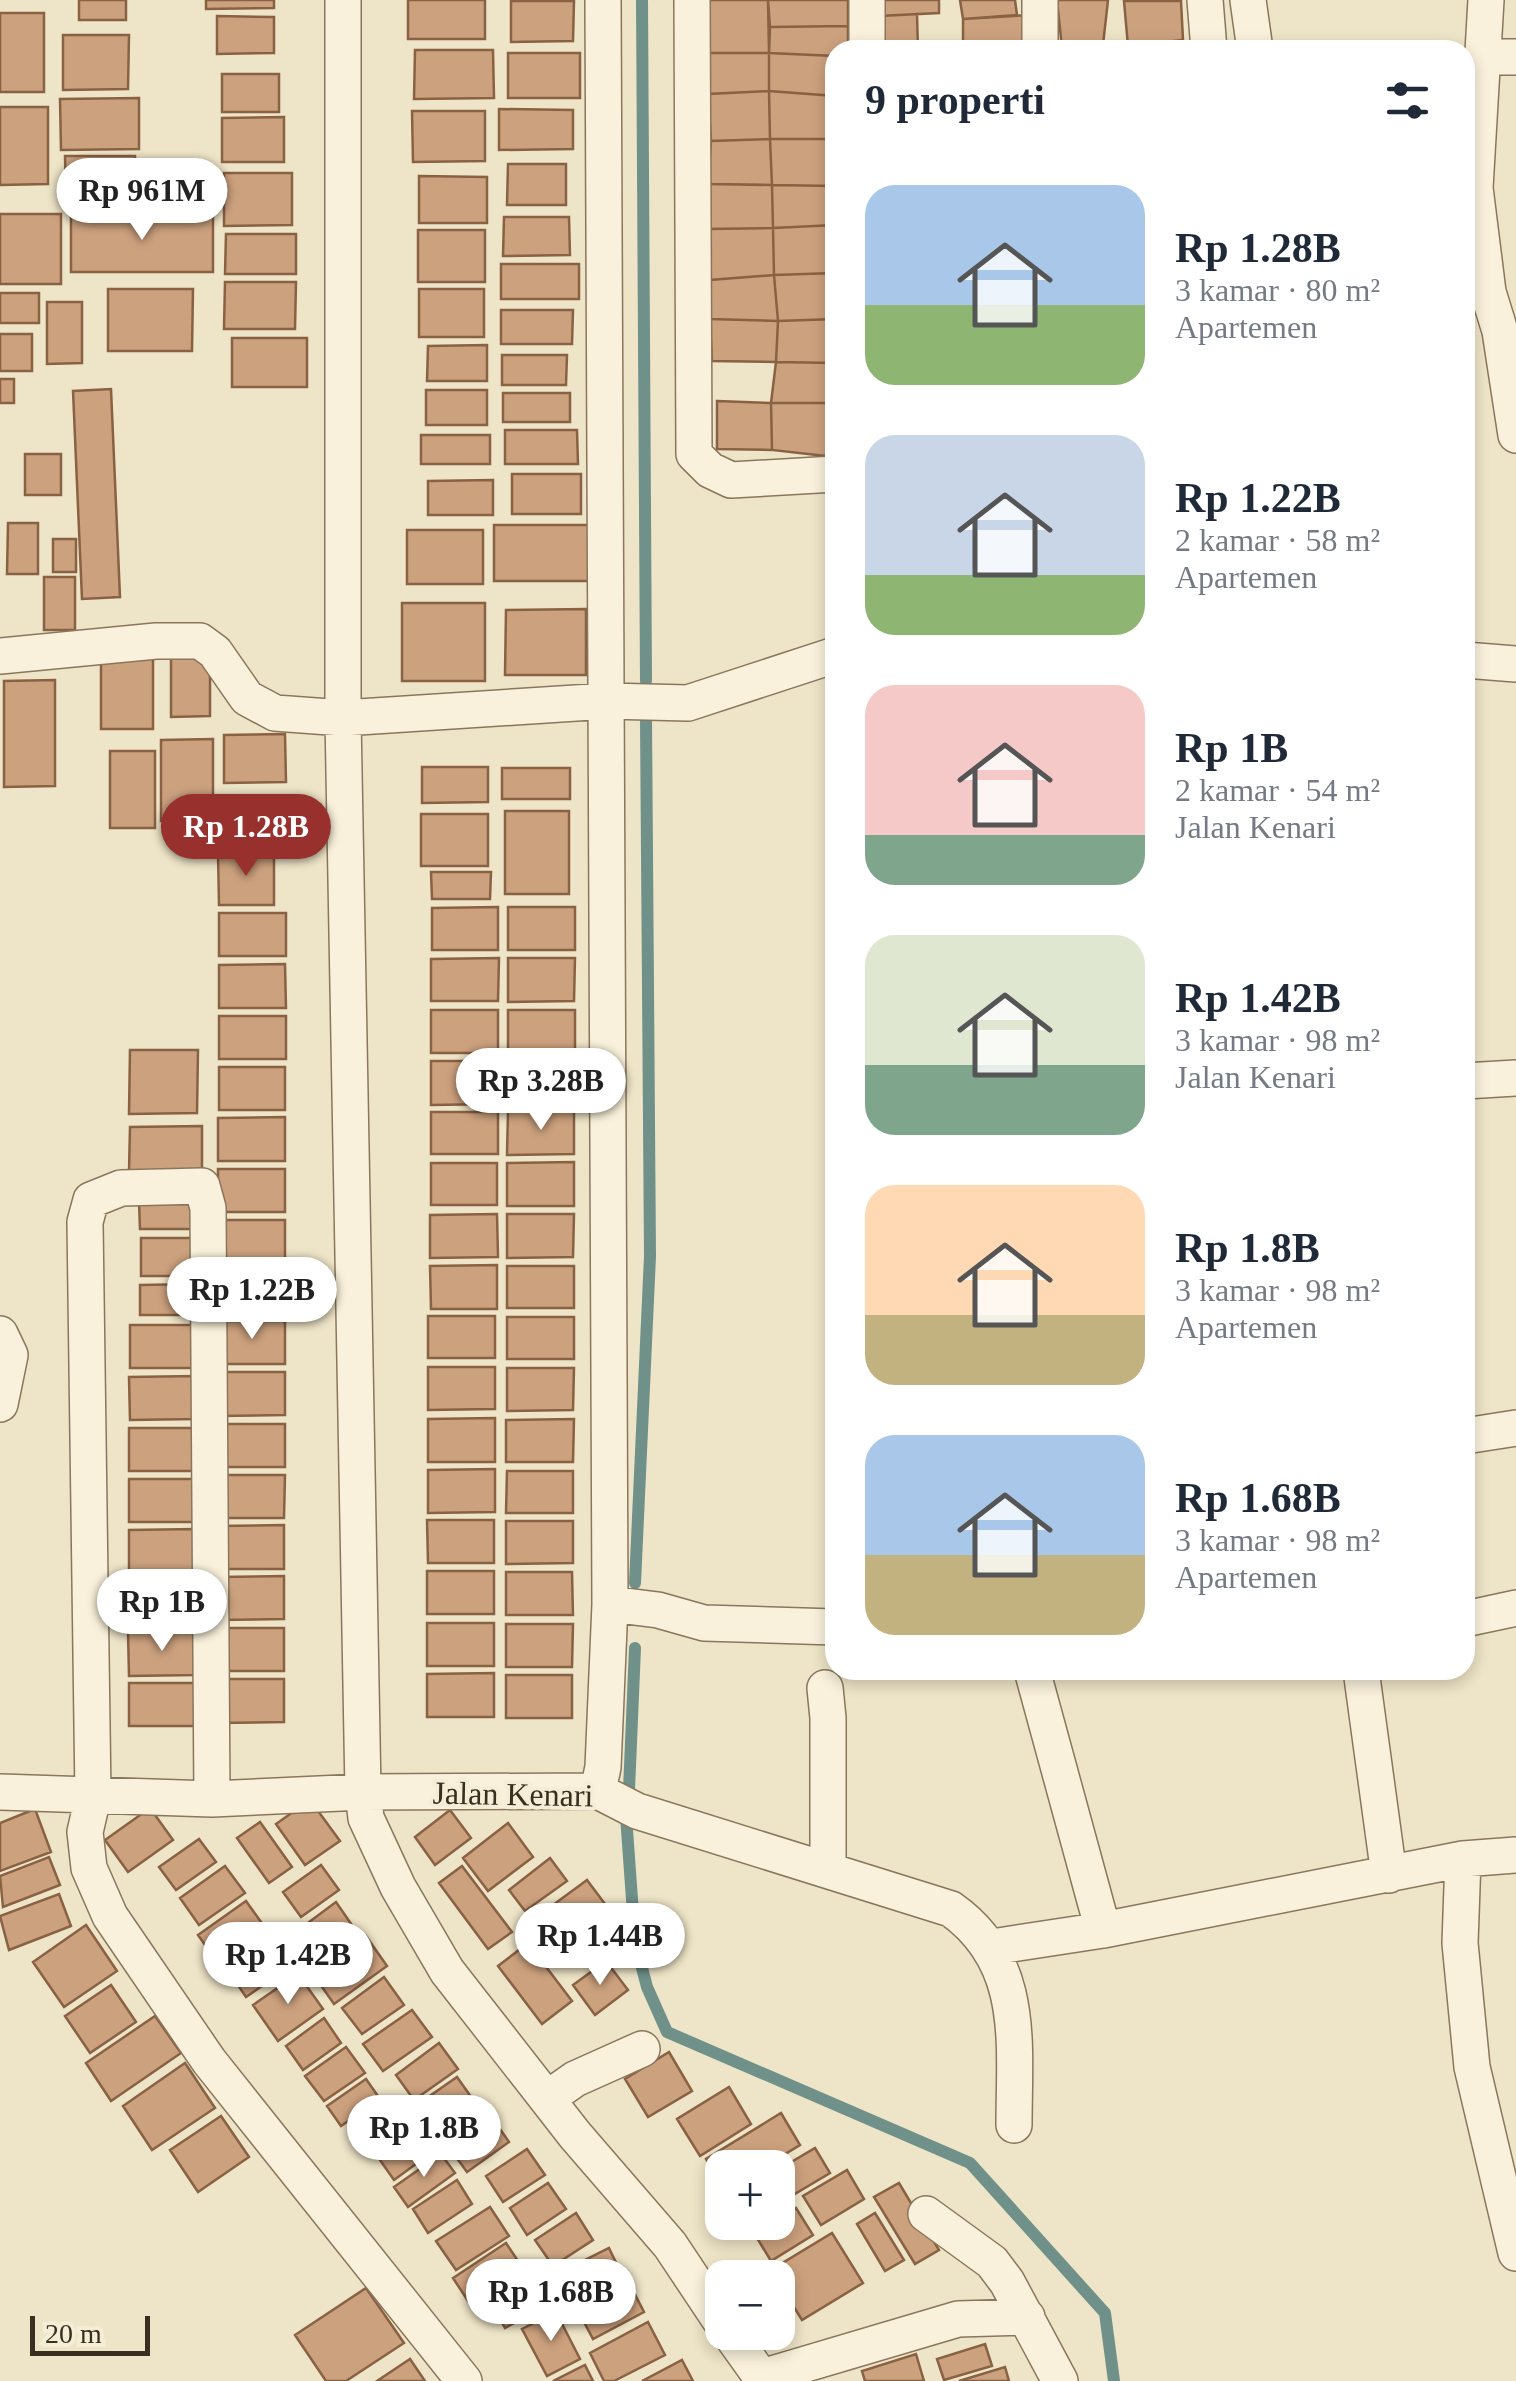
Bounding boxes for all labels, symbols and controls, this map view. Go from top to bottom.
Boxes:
icon: filters [1380,73,1435,128]
text: 9 properti [865,77,1045,123]
pin: Rp 961M [50,158,234,243]
text: Rp 961M [78,172,206,208]
icon: home [945,225,1065,345]
text: Rp 1.28B [1175,225,1341,271]
text: 3 kamar · 80 m² [1175,272,1380,308]
text: Apartemen [1175,309,1317,345]
icon: home [945,475,1065,595]
text: Rp 1.22B [1175,475,1341,521]
text: 2 kamar · 58 m² [1175,522,1380,558]
text: Apartemen [1175,559,1317,595]
icon: home [945,725,1065,845]
text: Rp 1B [1175,725,1288,771]
text: 2 kamar · 54 m² [1175,772,1380,808]
pin: Rp 1.28B [143,794,349,879]
text: Rp 1.28B [183,808,309,844]
text: Jalan Kenari [1175,809,1336,845]
icon: home [945,975,1065,1095]
text: Rp 1.42B [1175,975,1341,1021]
text: 3 kamar · 98 m² [1175,1022,1380,1058]
pin: Rp 3.28B [438,1048,644,1133]
text: Jalan Kenari [1175,1059,1336,1095]
text: Rp 3.28B [478,1062,604,1098]
icon: home [945,1225,1065,1345]
text: Rp 1.8B [1175,1225,1320,1271]
pin: Rp 1.22B [149,1257,355,1342]
text: Rp 1.22B [189,1271,315,1307]
text: 3 kamar · 98 m² [1175,1272,1380,1308]
text: Apartemen [1175,1309,1317,1345]
icon: home [945,1475,1065,1595]
text: Rp 1.68B [1175,1475,1341,1521]
text: 3 kamar · 98 m² [1175,1522,1380,1558]
text: Apartemen [1175,1559,1317,1595]
pin: Rp 1B [92,1569,232,1654]
text: Rp 1B [119,1583,205,1619]
street label: Jalan Kenari [432,1775,594,1813]
pin: Rp 1.44B [497,1903,703,1988]
text: Rp 1.44B [537,1917,663,1953]
pin: Rp 1.42B [185,1922,391,2007]
text: Rp 1.42B [225,1936,351,1972]
pin: Rp 1.8B [332,2095,516,2180]
text: Rp 1.8B [369,2109,479,2145]
map controls [705,2150,795,2350]
button: + [705,2150,795,2240]
pin: Rp 1.68B [448,2259,654,2344]
button: − [705,2260,795,2350]
text: Rp 1.68B [488,2273,614,2309]
scale bar [30,2311,150,2356]
text: 20 m [45,2318,102,2349]

